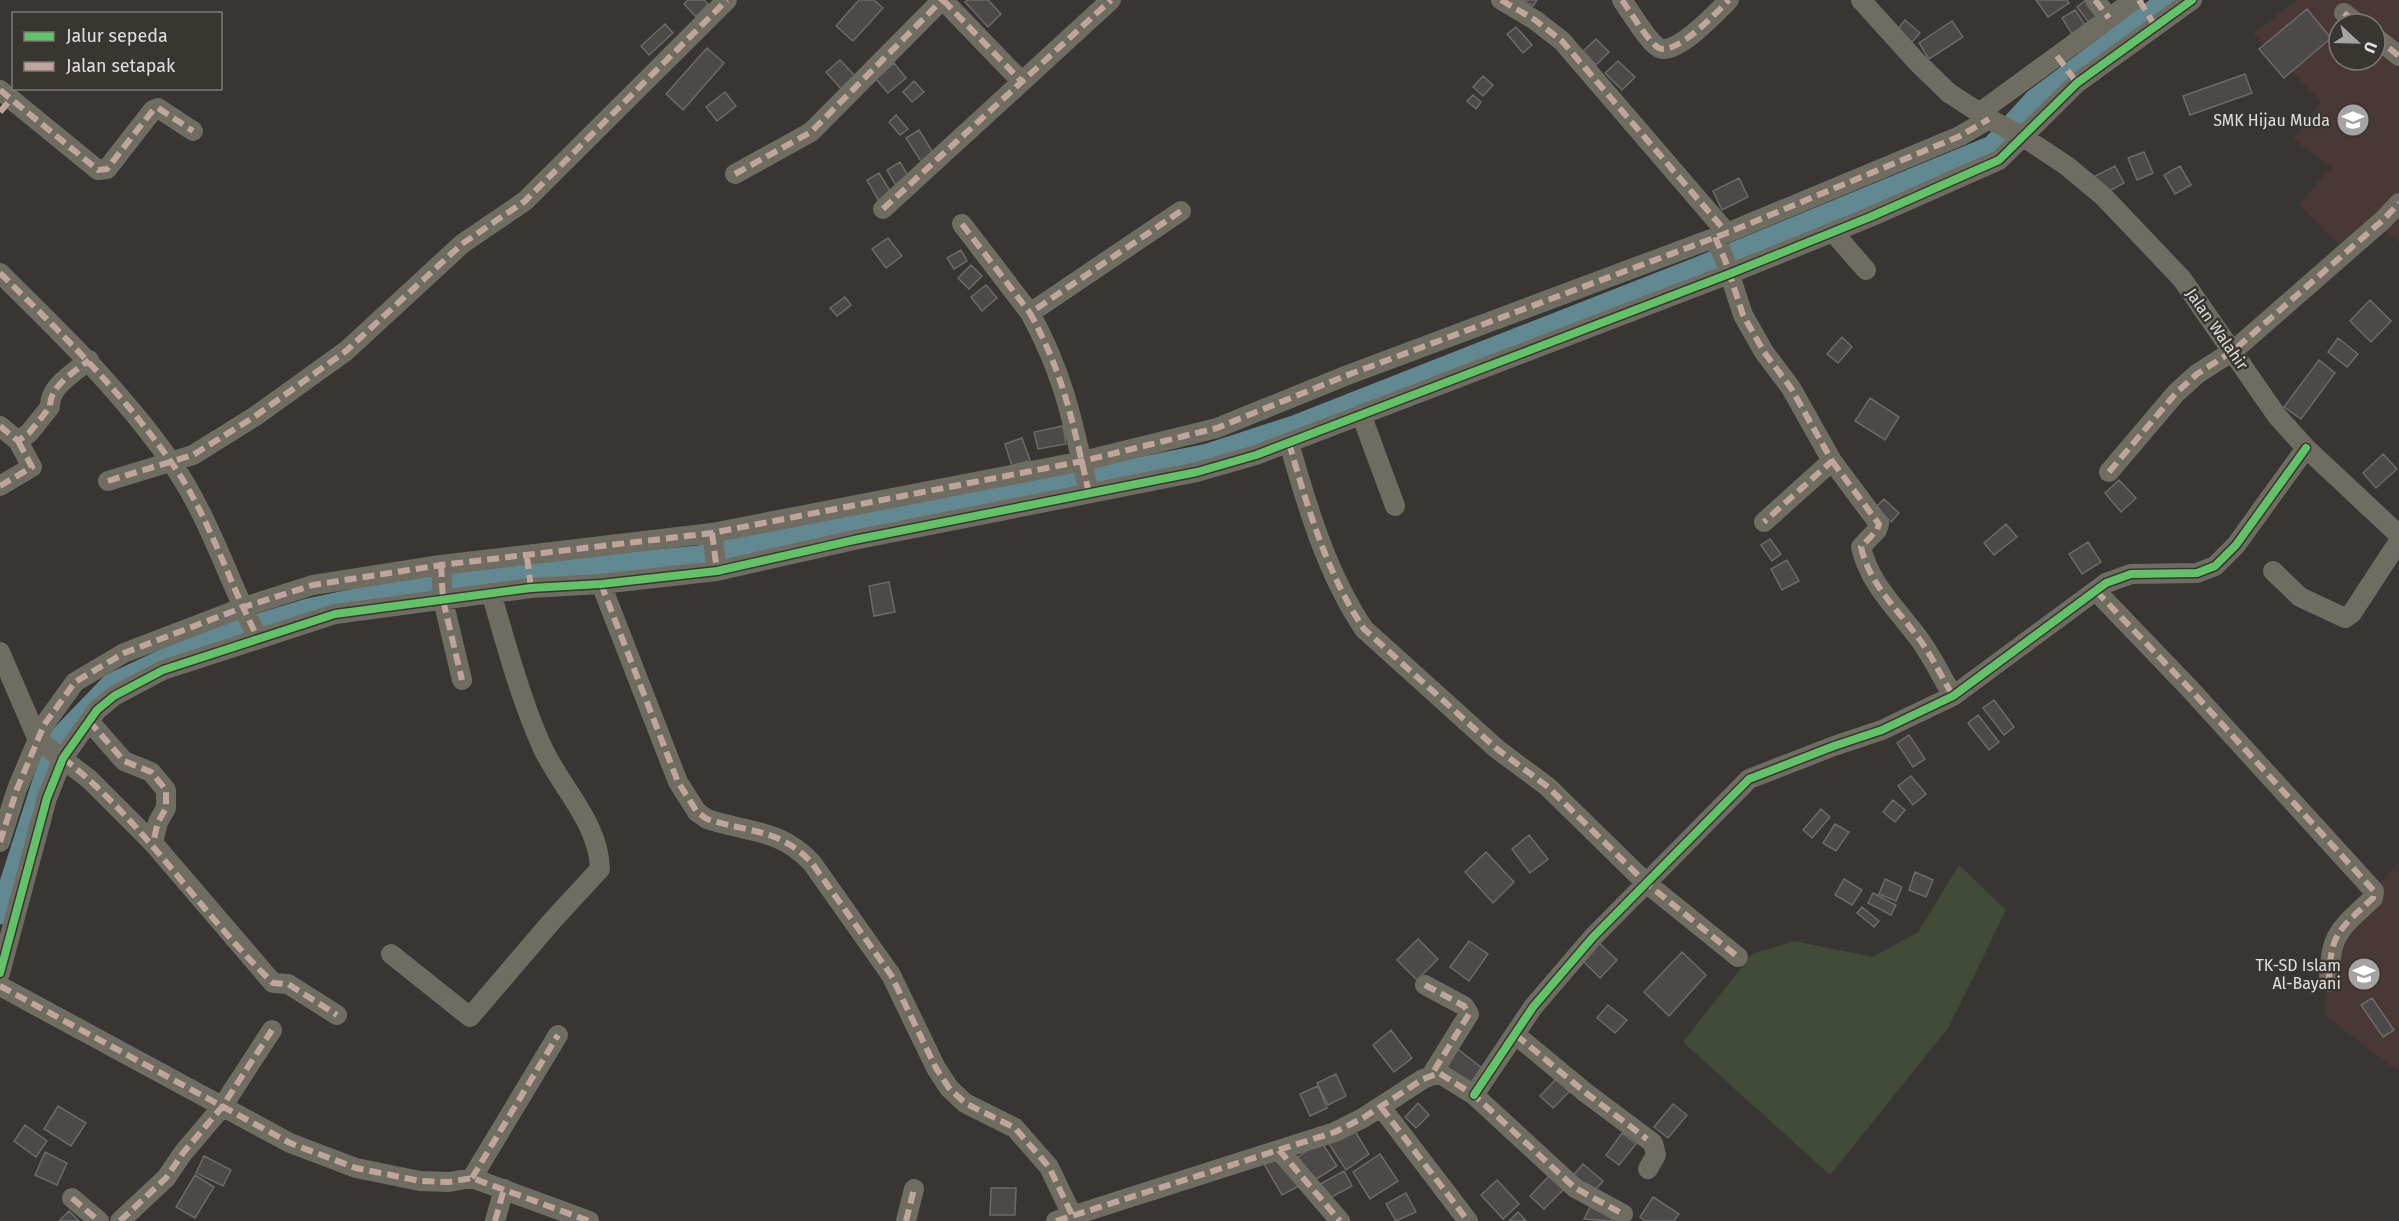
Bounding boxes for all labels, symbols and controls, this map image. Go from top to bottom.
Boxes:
legend [12,12,222,90]
north arrow [2327,12,2387,72]
text: Jalur sepeda [66,25,168,47]
text: U [2360,39,2381,56]
text: Jalan setapak [66,55,176,77]
school or university icon: SMK Hijau Muda [2335,102,2371,138]
place label: SMK Hijau Muda [2213,111,2330,130]
street label: Jalan Walahir [2182,285,2252,374]
place label: TK-SD Islam Al-Bayani [2256,956,2341,993]
school or university icon: TK-SD Islam Al-Bayani [2346,956,2382,992]

